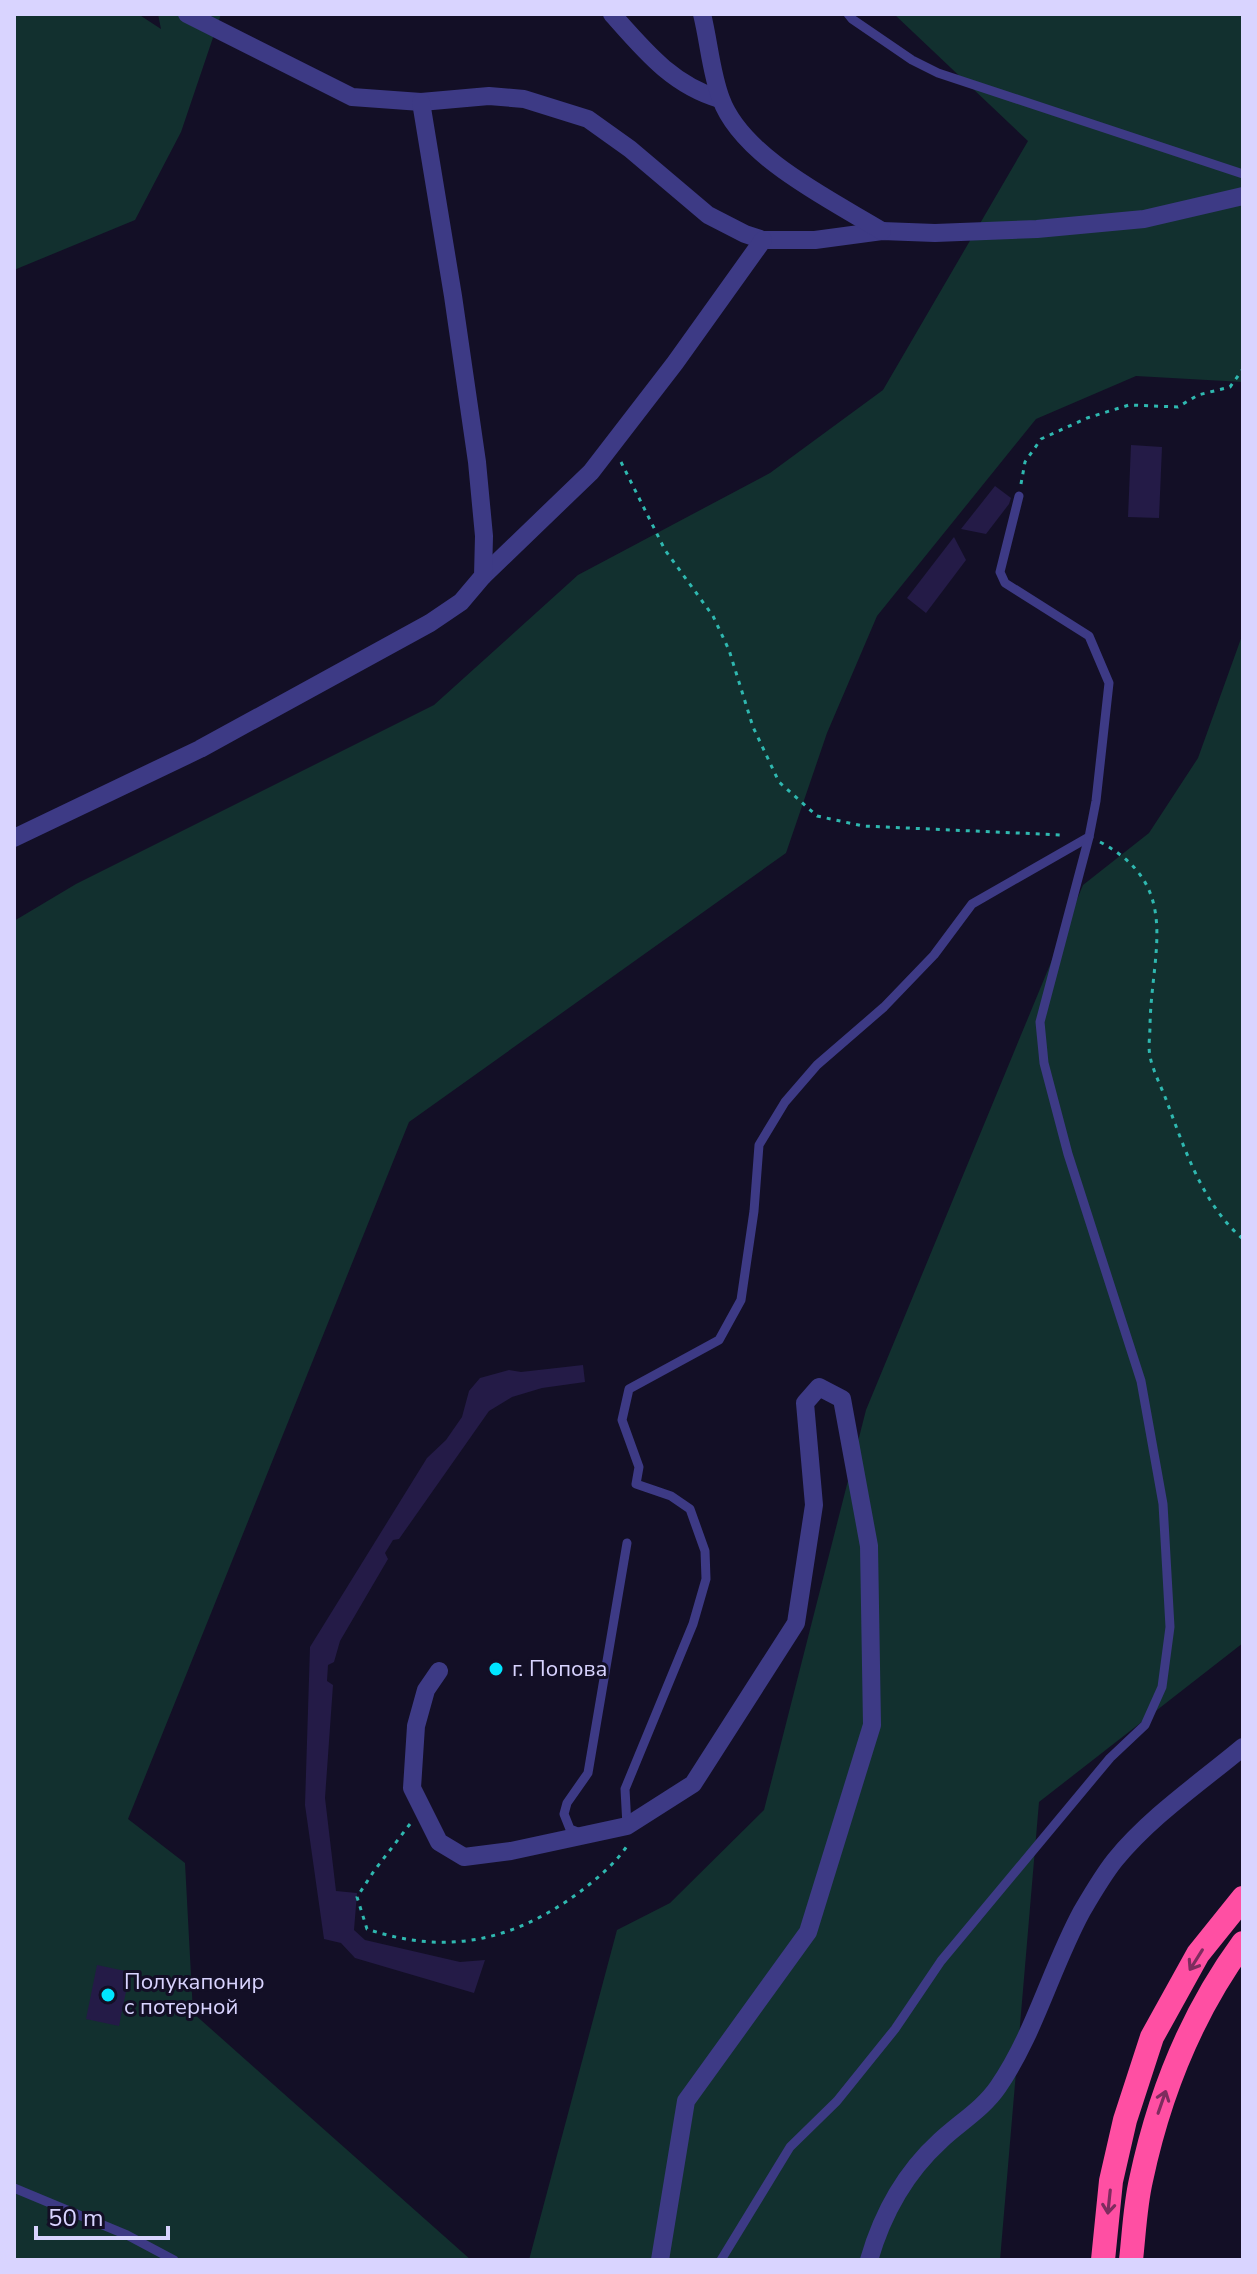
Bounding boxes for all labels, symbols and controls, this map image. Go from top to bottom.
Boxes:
place label: г. Попова [512,1654,607,1684]
marker: г. Попова [487,1660,505,1678]
one-way arrow [1188,1948,1204,1971]
place label: Полукапонир с потерной [124,1967,265,2022]
marker: Полукапонир с потерной [99,1986,117,2004]
one-way arrow [1156,2090,1170,2114]
one-way arrow [1101,2188,1116,2215]
scale bar [36,2190,168,2240]
text: 50 m [48,2202,104,2234]

